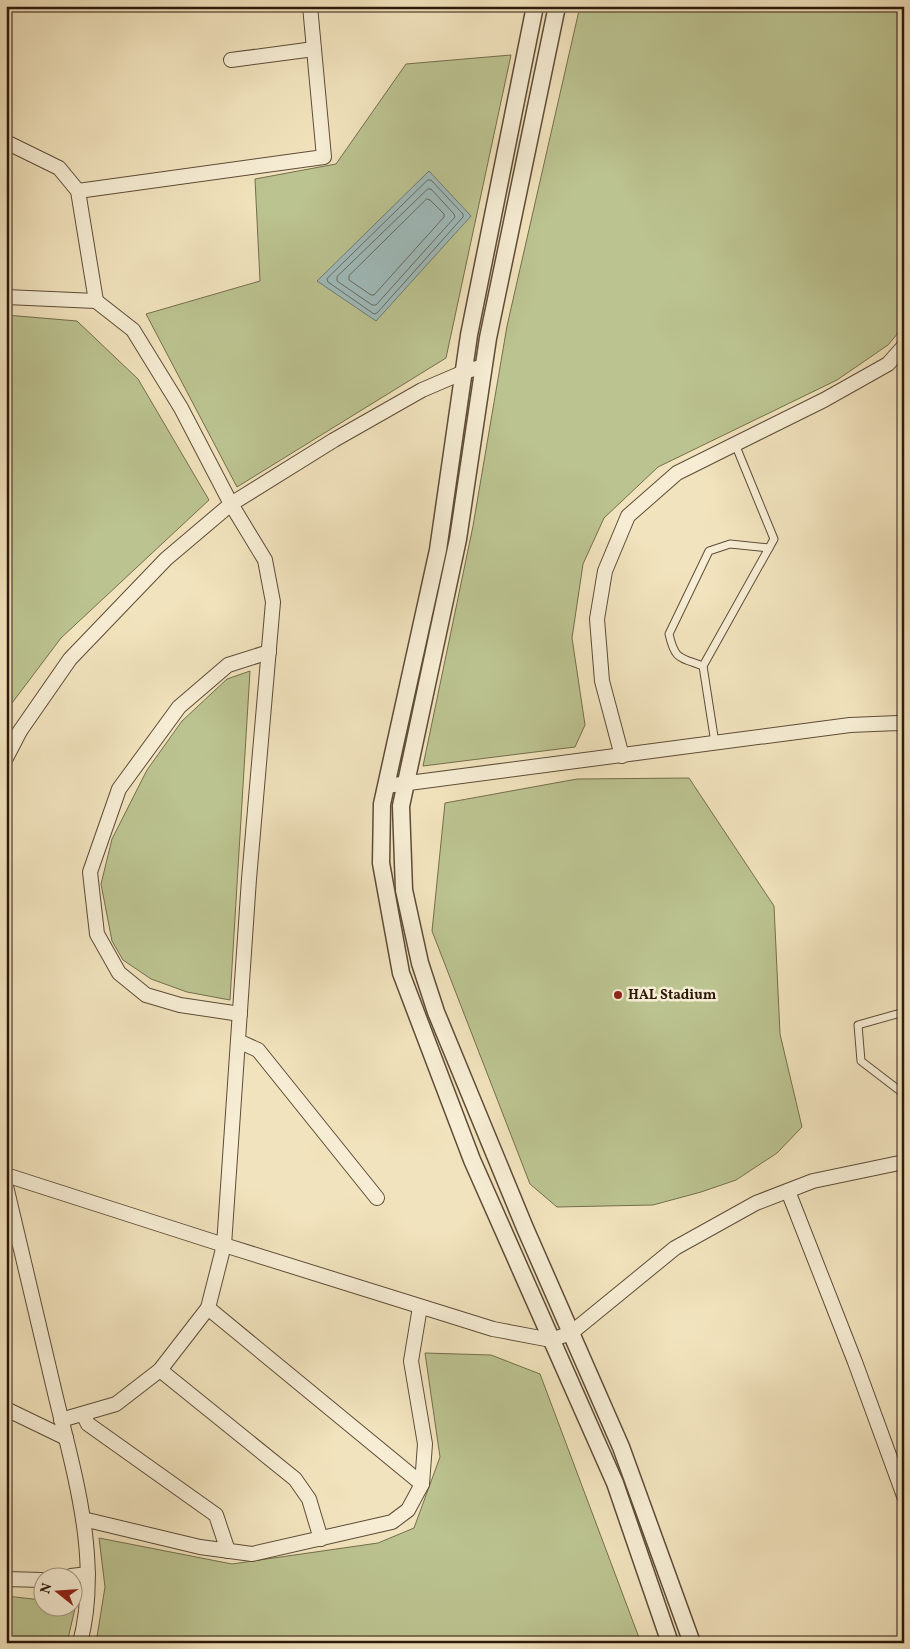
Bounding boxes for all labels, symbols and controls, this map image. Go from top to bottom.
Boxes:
place label: HAL Stadium [628,986,717,1005]
marker: HAL Stadium [612,989,624,1001]
north arrow [32,1566,82,1616]
text: N [36,1581,58,1596]

